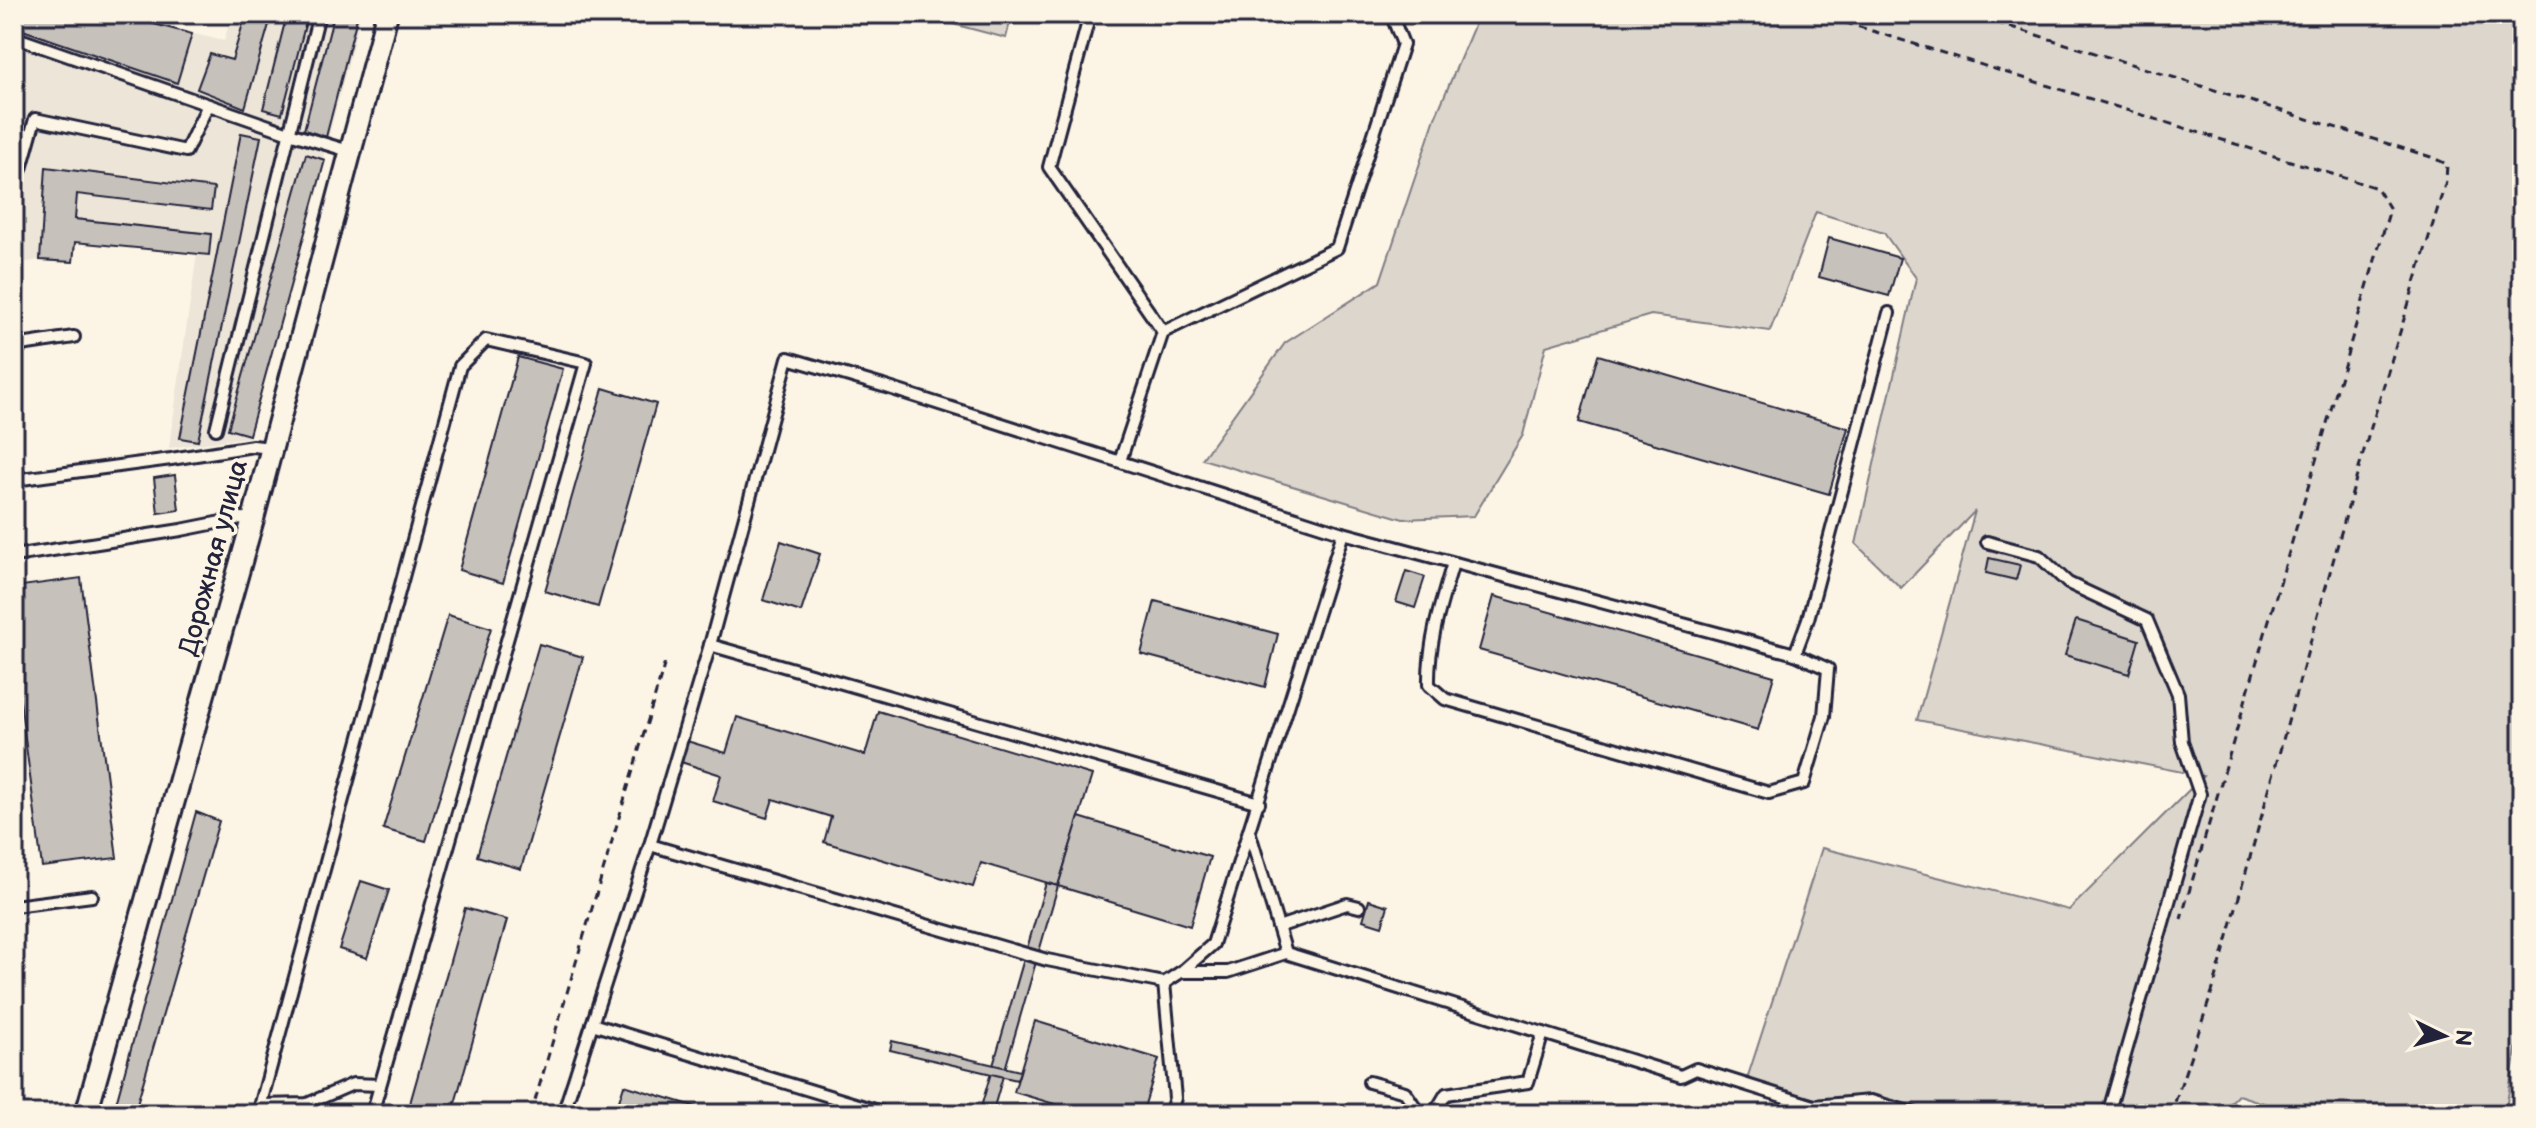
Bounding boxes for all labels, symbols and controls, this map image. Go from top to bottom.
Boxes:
street label: Дорожная улица [173,457,255,659]
north arrow [2404,996,2484,1076]
text: N [2448,1028,2477,1047]

